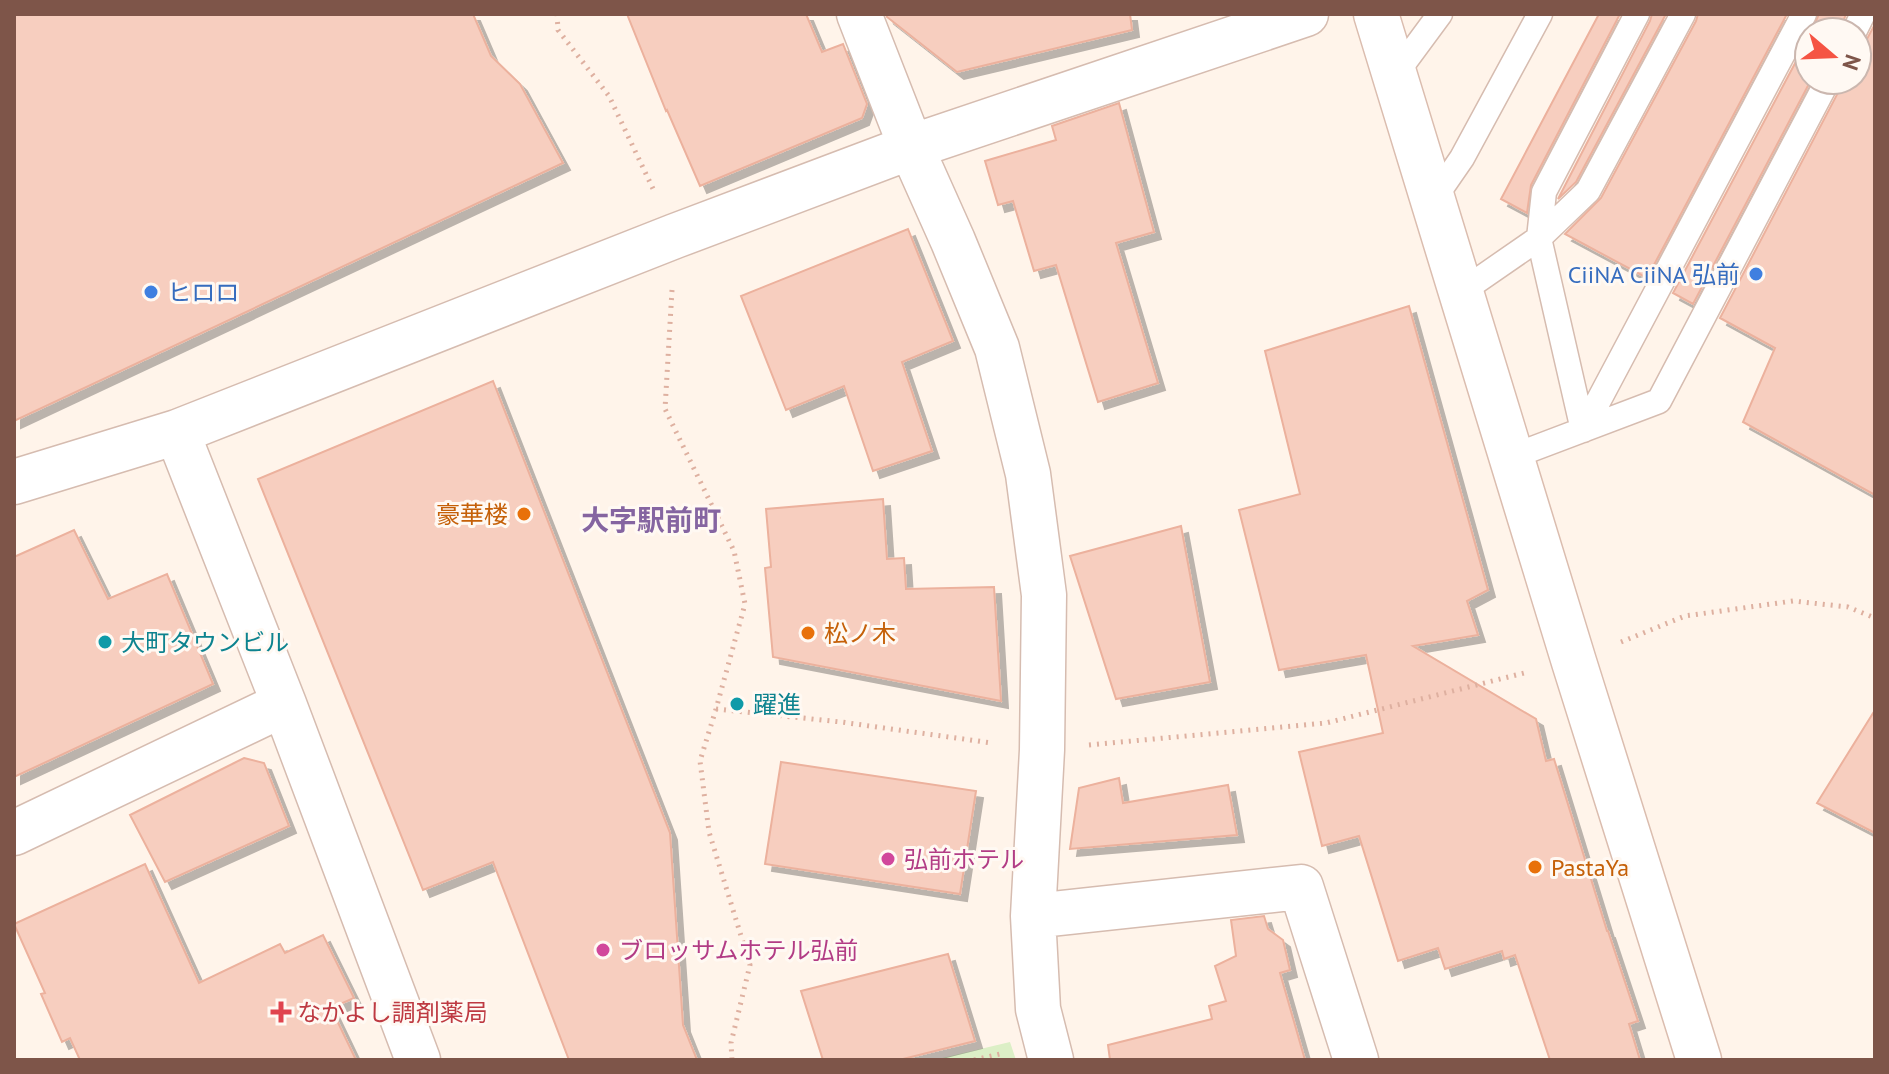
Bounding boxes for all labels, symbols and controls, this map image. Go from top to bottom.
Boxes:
north arrow [1793,16,1873,96]
text: N [1836,51,1868,74]
place label: CiiNA CiiNA 弘前 [1568,259,1740,290]
marker: CiiNA CiiNA 弘前 [1747,265,1765,283]
place label: ヒロロ [167,277,239,308]
marker: ヒロロ [142,283,160,301]
place label: 豪華楼 [436,499,508,530]
district label: 大字駅前町 [581,501,721,538]
marker: 豪華楼 [515,505,533,523]
place label: 松ノ木 [824,618,896,649]
marker: 松ノ木 [799,624,817,642]
place label: 大町タウンビル [121,627,289,658]
marker: 大町タウンビル [96,633,114,651]
place label: 躍進 [753,689,801,720]
marker: 躍進 [728,695,746,713]
place label: 弘前ホテル [904,844,1024,875]
marker: 弘前ホテル [879,850,897,868]
place label: PastaYa [1551,852,1629,883]
marker: PastaYa [1526,858,1544,876]
place label: ブロッサムホテル弘前 [619,935,859,966]
marker: ブロッサムホテル弘前 [594,941,612,959]
place label: なかよし調剤薬局 [297,997,488,1028]
marker: なかよし調剤薬局 [272,1003,290,1021]

